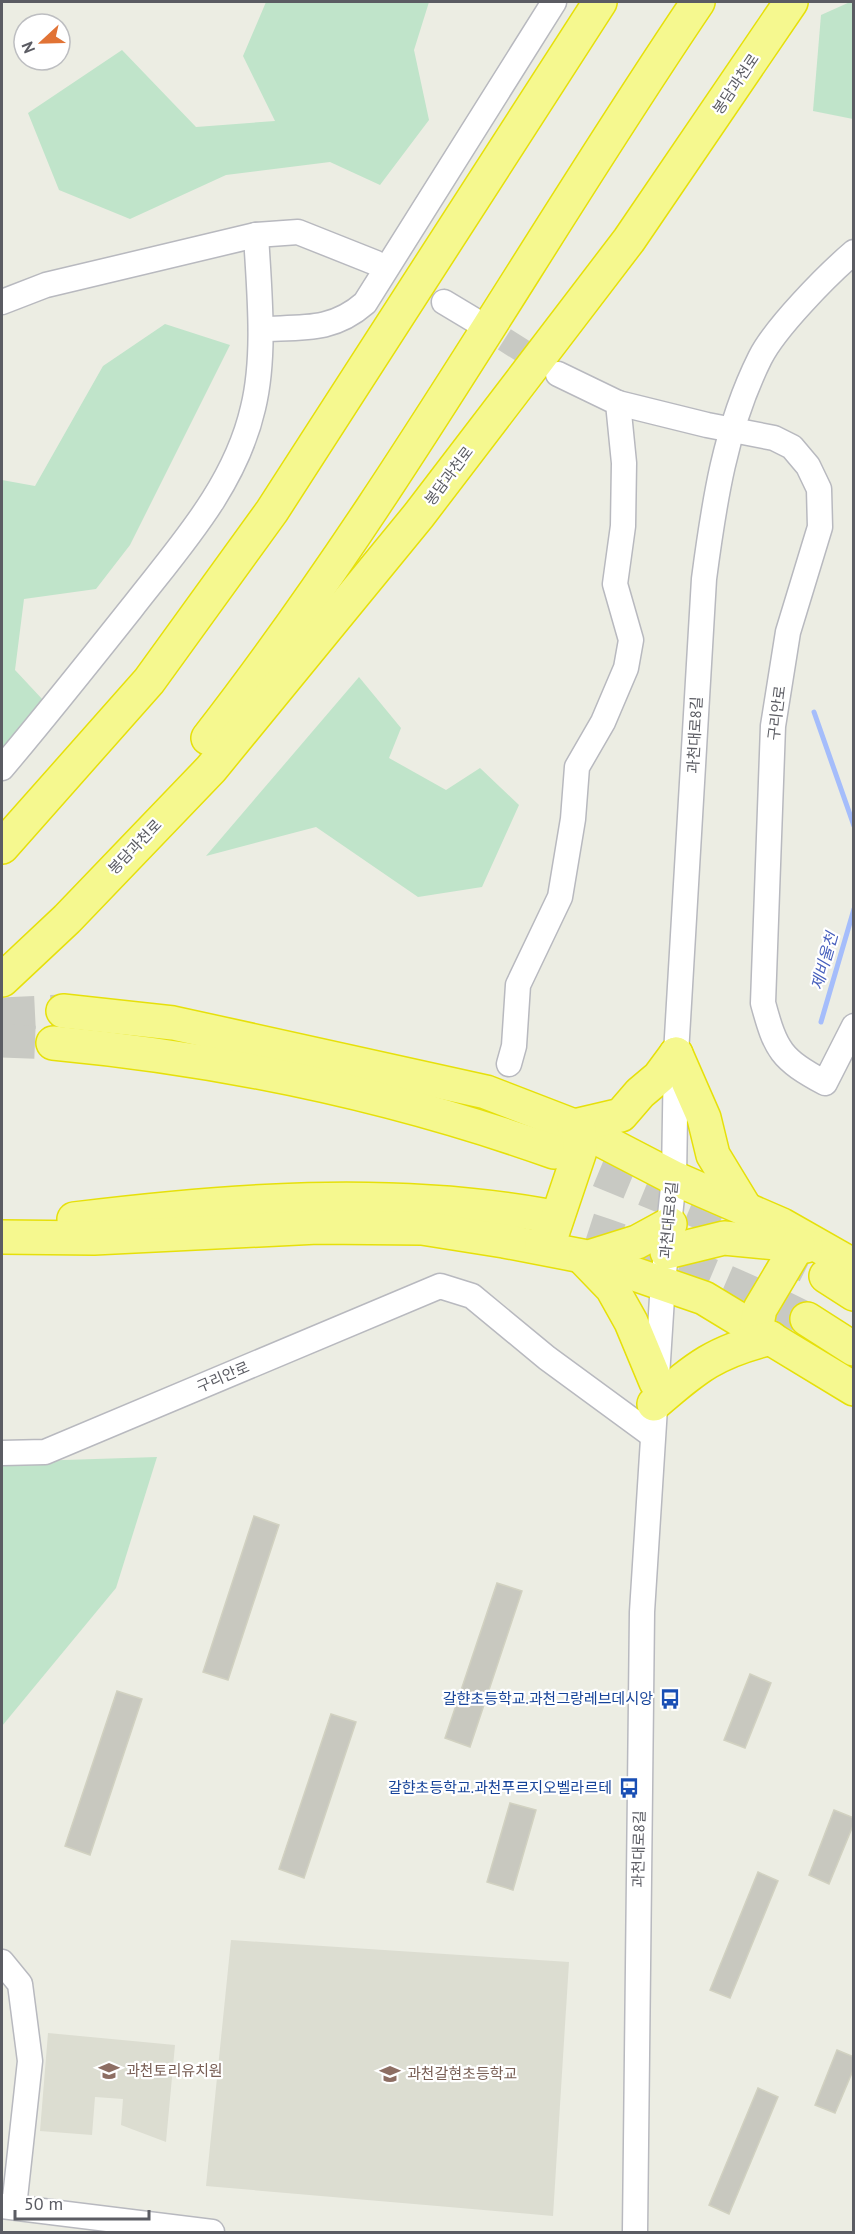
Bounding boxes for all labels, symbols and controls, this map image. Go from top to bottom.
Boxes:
north arrow [12,12,72,72]
text: N [17,39,39,56]
street label: 봉담과천로 [708,50,763,118]
street label: 봉담과천로 [420,442,477,509]
street label: 구리안로 [764,684,789,741]
street label: 과천대로8길 [683,696,706,774]
street label: 봉담과천로 [104,815,165,878]
water label: 제비울천 [806,928,842,992]
street label: 과천대로8길 [656,1181,681,1259]
street label: 구리안로 [194,1357,252,1396]
bus stop icon: 갈햔초등학교.과천그랑레브데시앙 [658,1687,682,1711]
place label: 갈햔초등학교.과천그랑레브데시앙 [443,1689,653,1708]
bus stop icon: 갈햔초등학교.과천푸르지오벨라르테 [617,1776,641,1800]
place label: 갈햔초등학교.과천푸르지오벨라르테 [388,1778,612,1797]
street label: 과천대로8길 [628,1810,649,1888]
school or university icon: 과천토리유치원 [97,2059,121,2083]
place label: 과천토리유치원 [126,2061,223,2080]
school or university icon: 과천갈현초등학교 [378,2062,402,2086]
place label: 과천갈현초등학교 [407,2064,517,2083]
scale bar [15,2183,148,2221]
text: 50 m [24,2192,63,2215]

